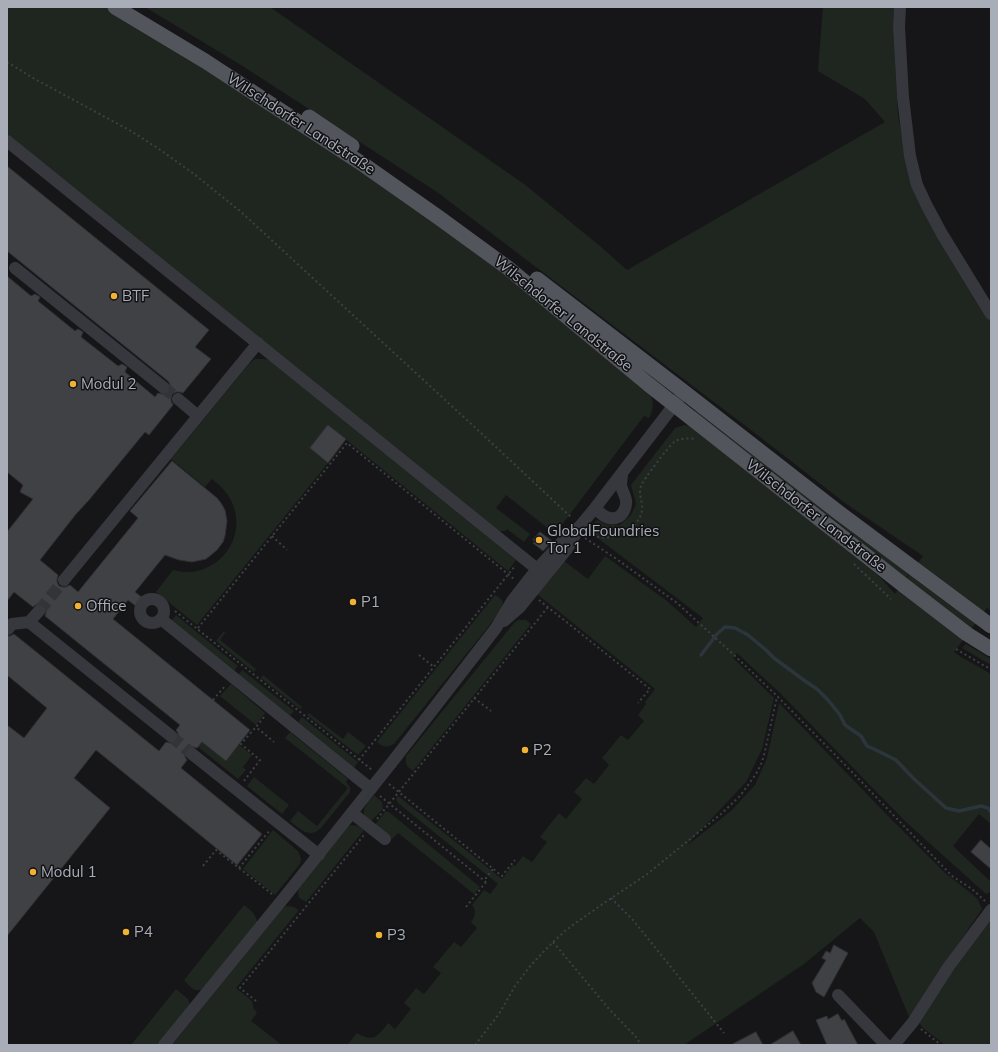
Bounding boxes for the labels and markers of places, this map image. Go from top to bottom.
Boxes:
place label: BTF [122,287,150,305]
marker: BTF [109,291,119,301]
place label: Modul 2 [81,375,137,393]
marker: Modul 2 [68,379,78,389]
place label: GlobalFoundries Tor 1 [547,522,659,557]
marker: GlobalFoundries Tor 1 [534,535,544,545]
place label: P1 [361,593,380,611]
place label: Office [86,597,126,615]
marker: P1 [348,597,358,607]
marker: Office [73,601,83,611]
place label: P2 [533,741,552,759]
marker: P2 [520,745,530,755]
place label: Modul 1 [41,863,97,881]
marker: Modul 1 [28,867,38,877]
place label: P4 [134,923,153,941]
place label: P3 [387,926,406,944]
marker: P4 [121,927,131,937]
marker: P3 [374,930,384,940]

